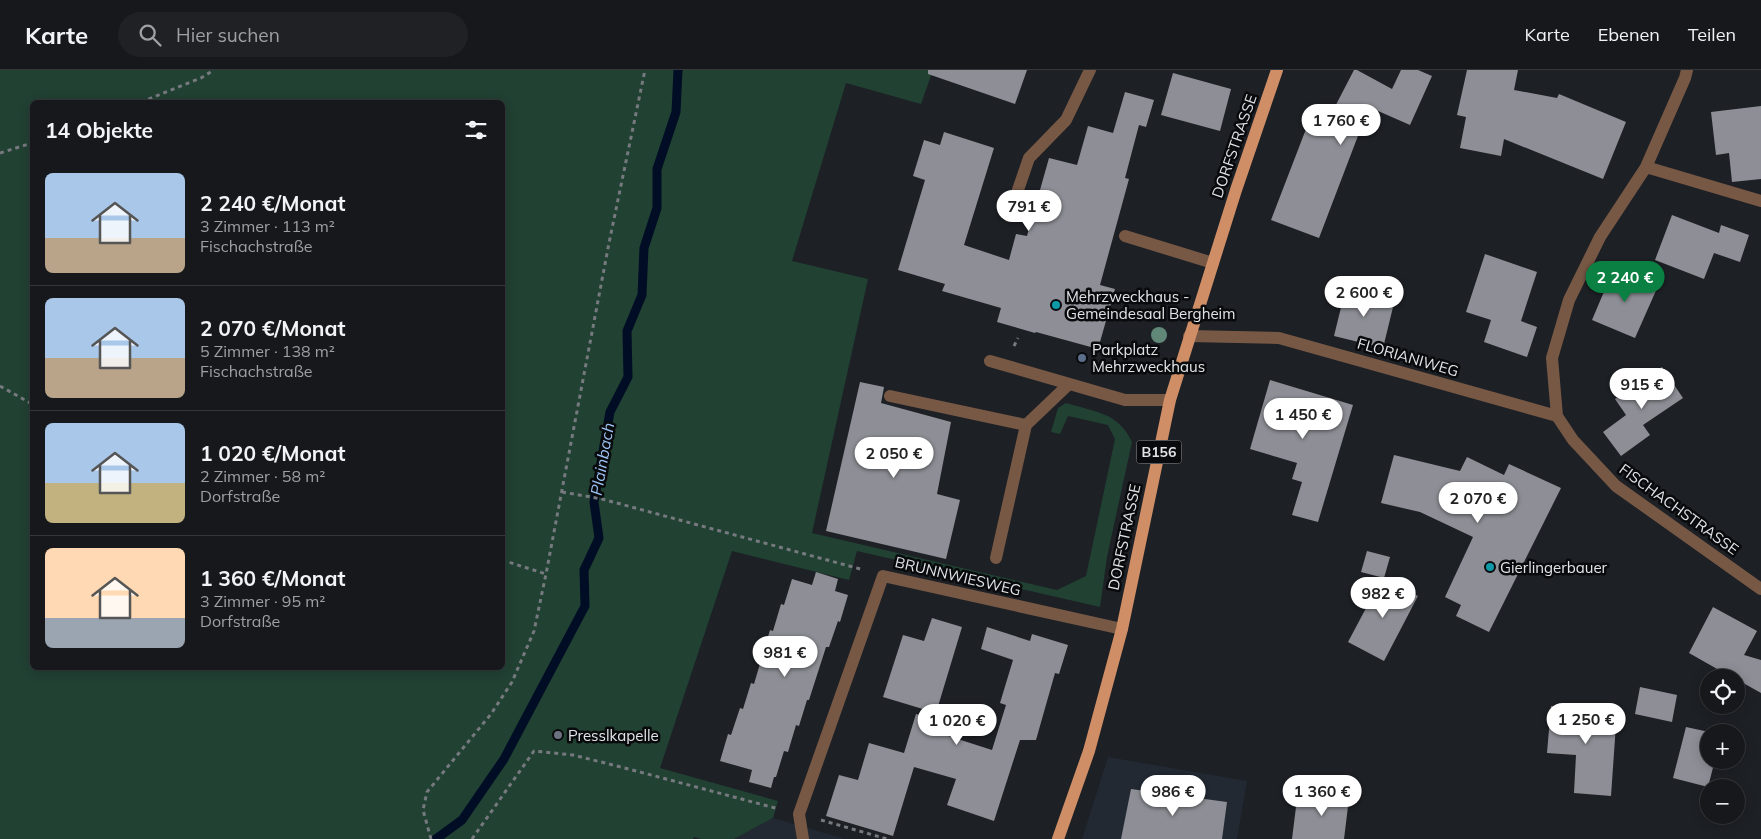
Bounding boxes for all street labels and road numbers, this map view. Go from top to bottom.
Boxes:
street label: DORFSTRASSE [1207,92,1261,200]
street label: FLORIANIWEG [1355,333,1461,381]
road number: B156 [1136,441,1182,464]
street label: FISCHACHSTRASSE [1616,459,1742,559]
street label: DORFSTRASSE [1103,482,1145,592]
street label: BRUNNWIESWEG [893,552,1023,600]

